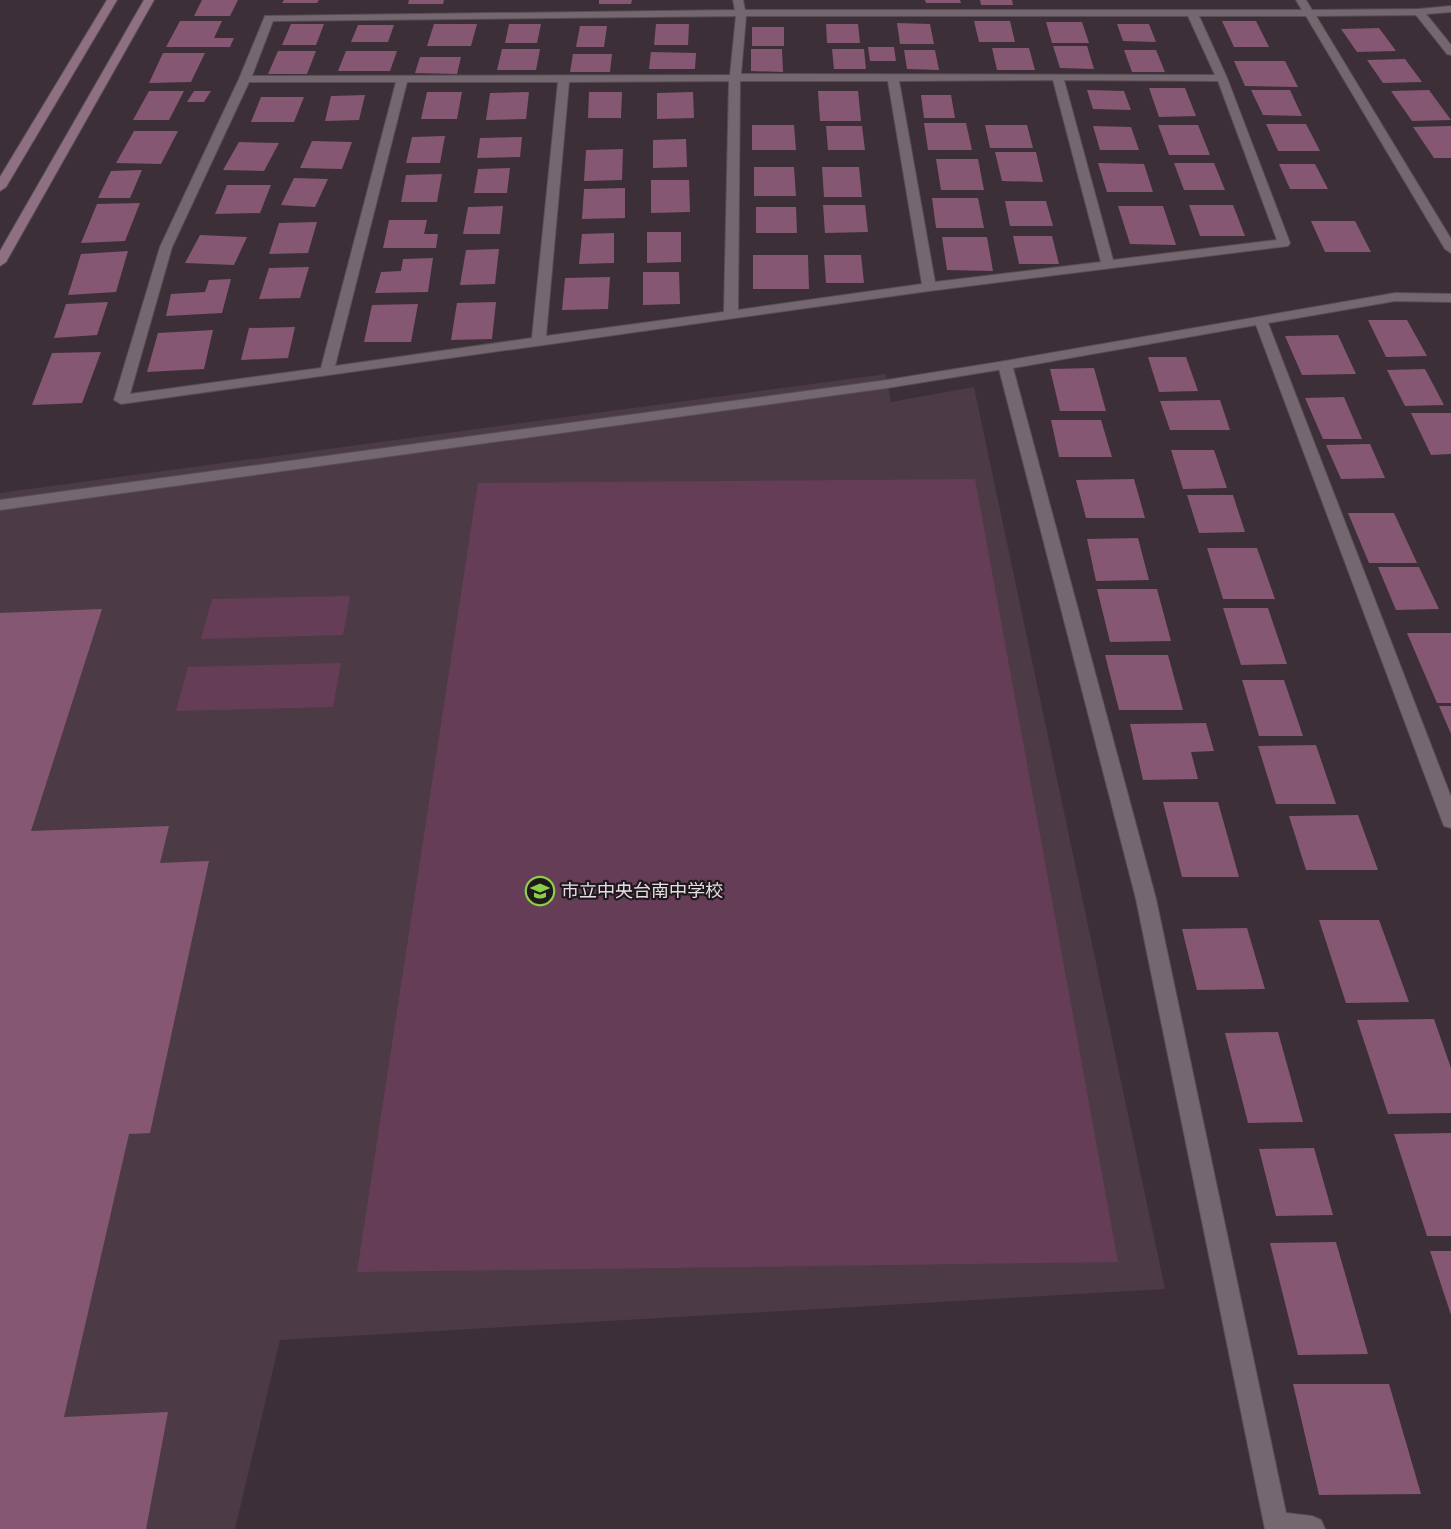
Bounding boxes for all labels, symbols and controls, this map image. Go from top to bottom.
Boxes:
school or university icon: 市立中央台南中学校 [524,875,556,907]
place label: 市立中央台南中学校 [561,880,723,902]

